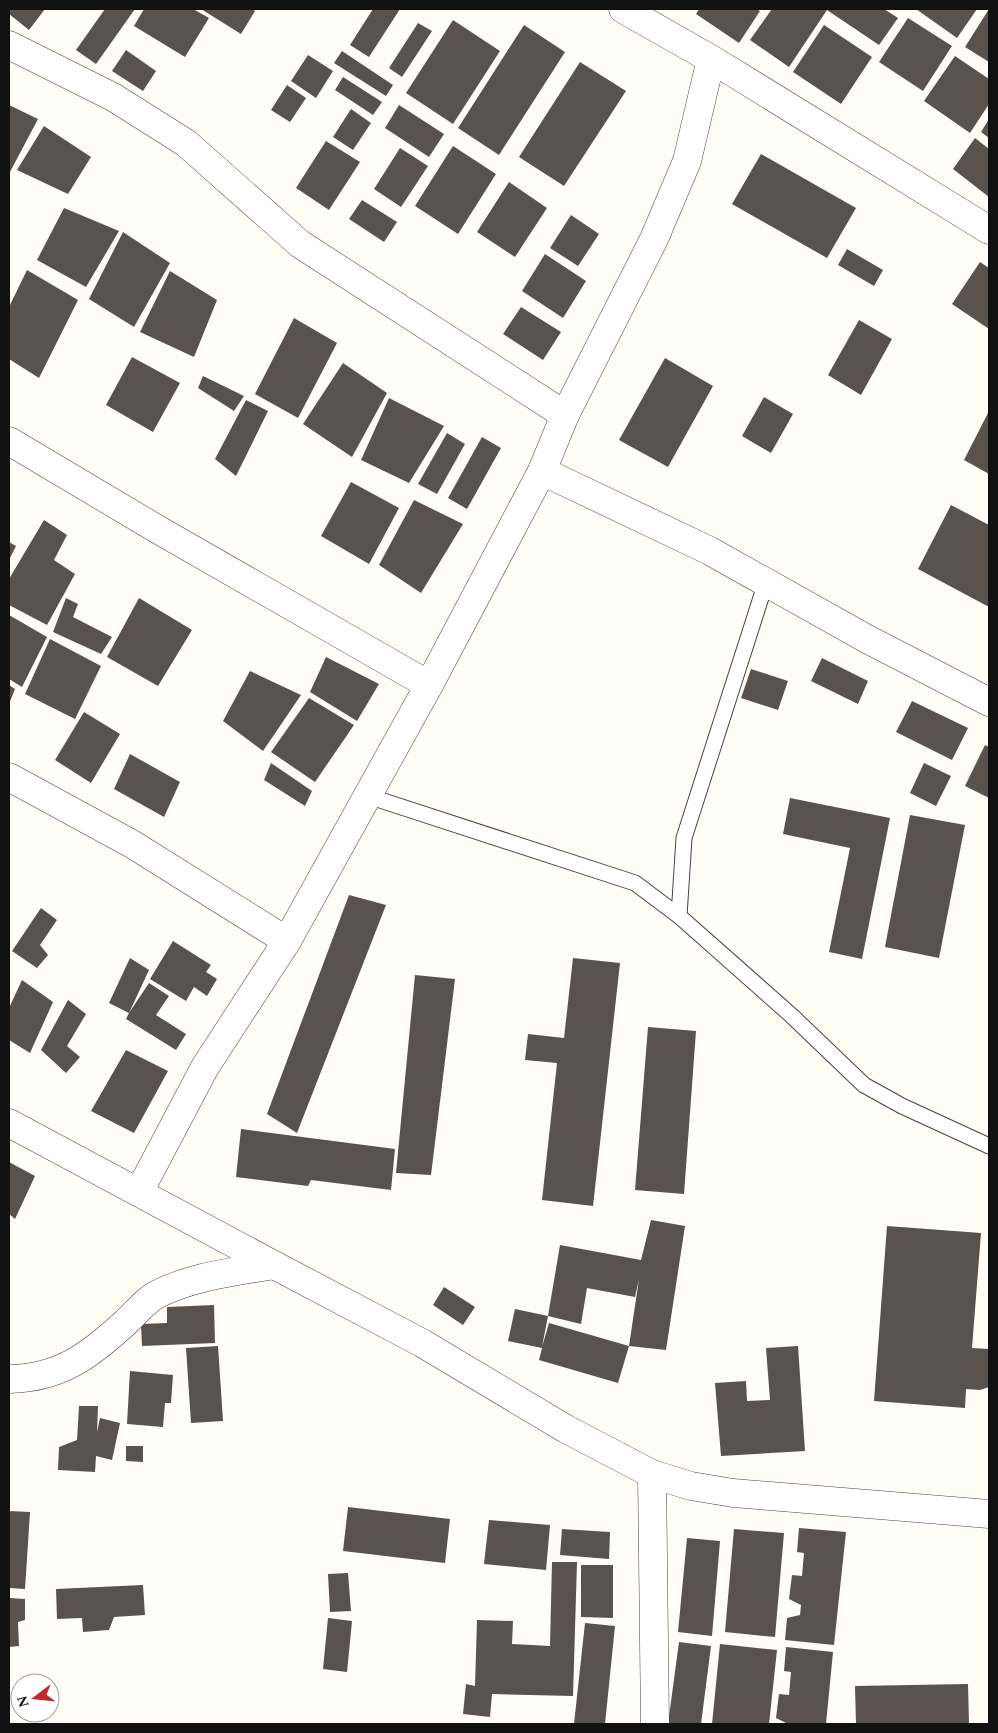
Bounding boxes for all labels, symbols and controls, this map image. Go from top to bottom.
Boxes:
north arrow [10,1673,60,1723]
text: N [11,1693,35,1710]

